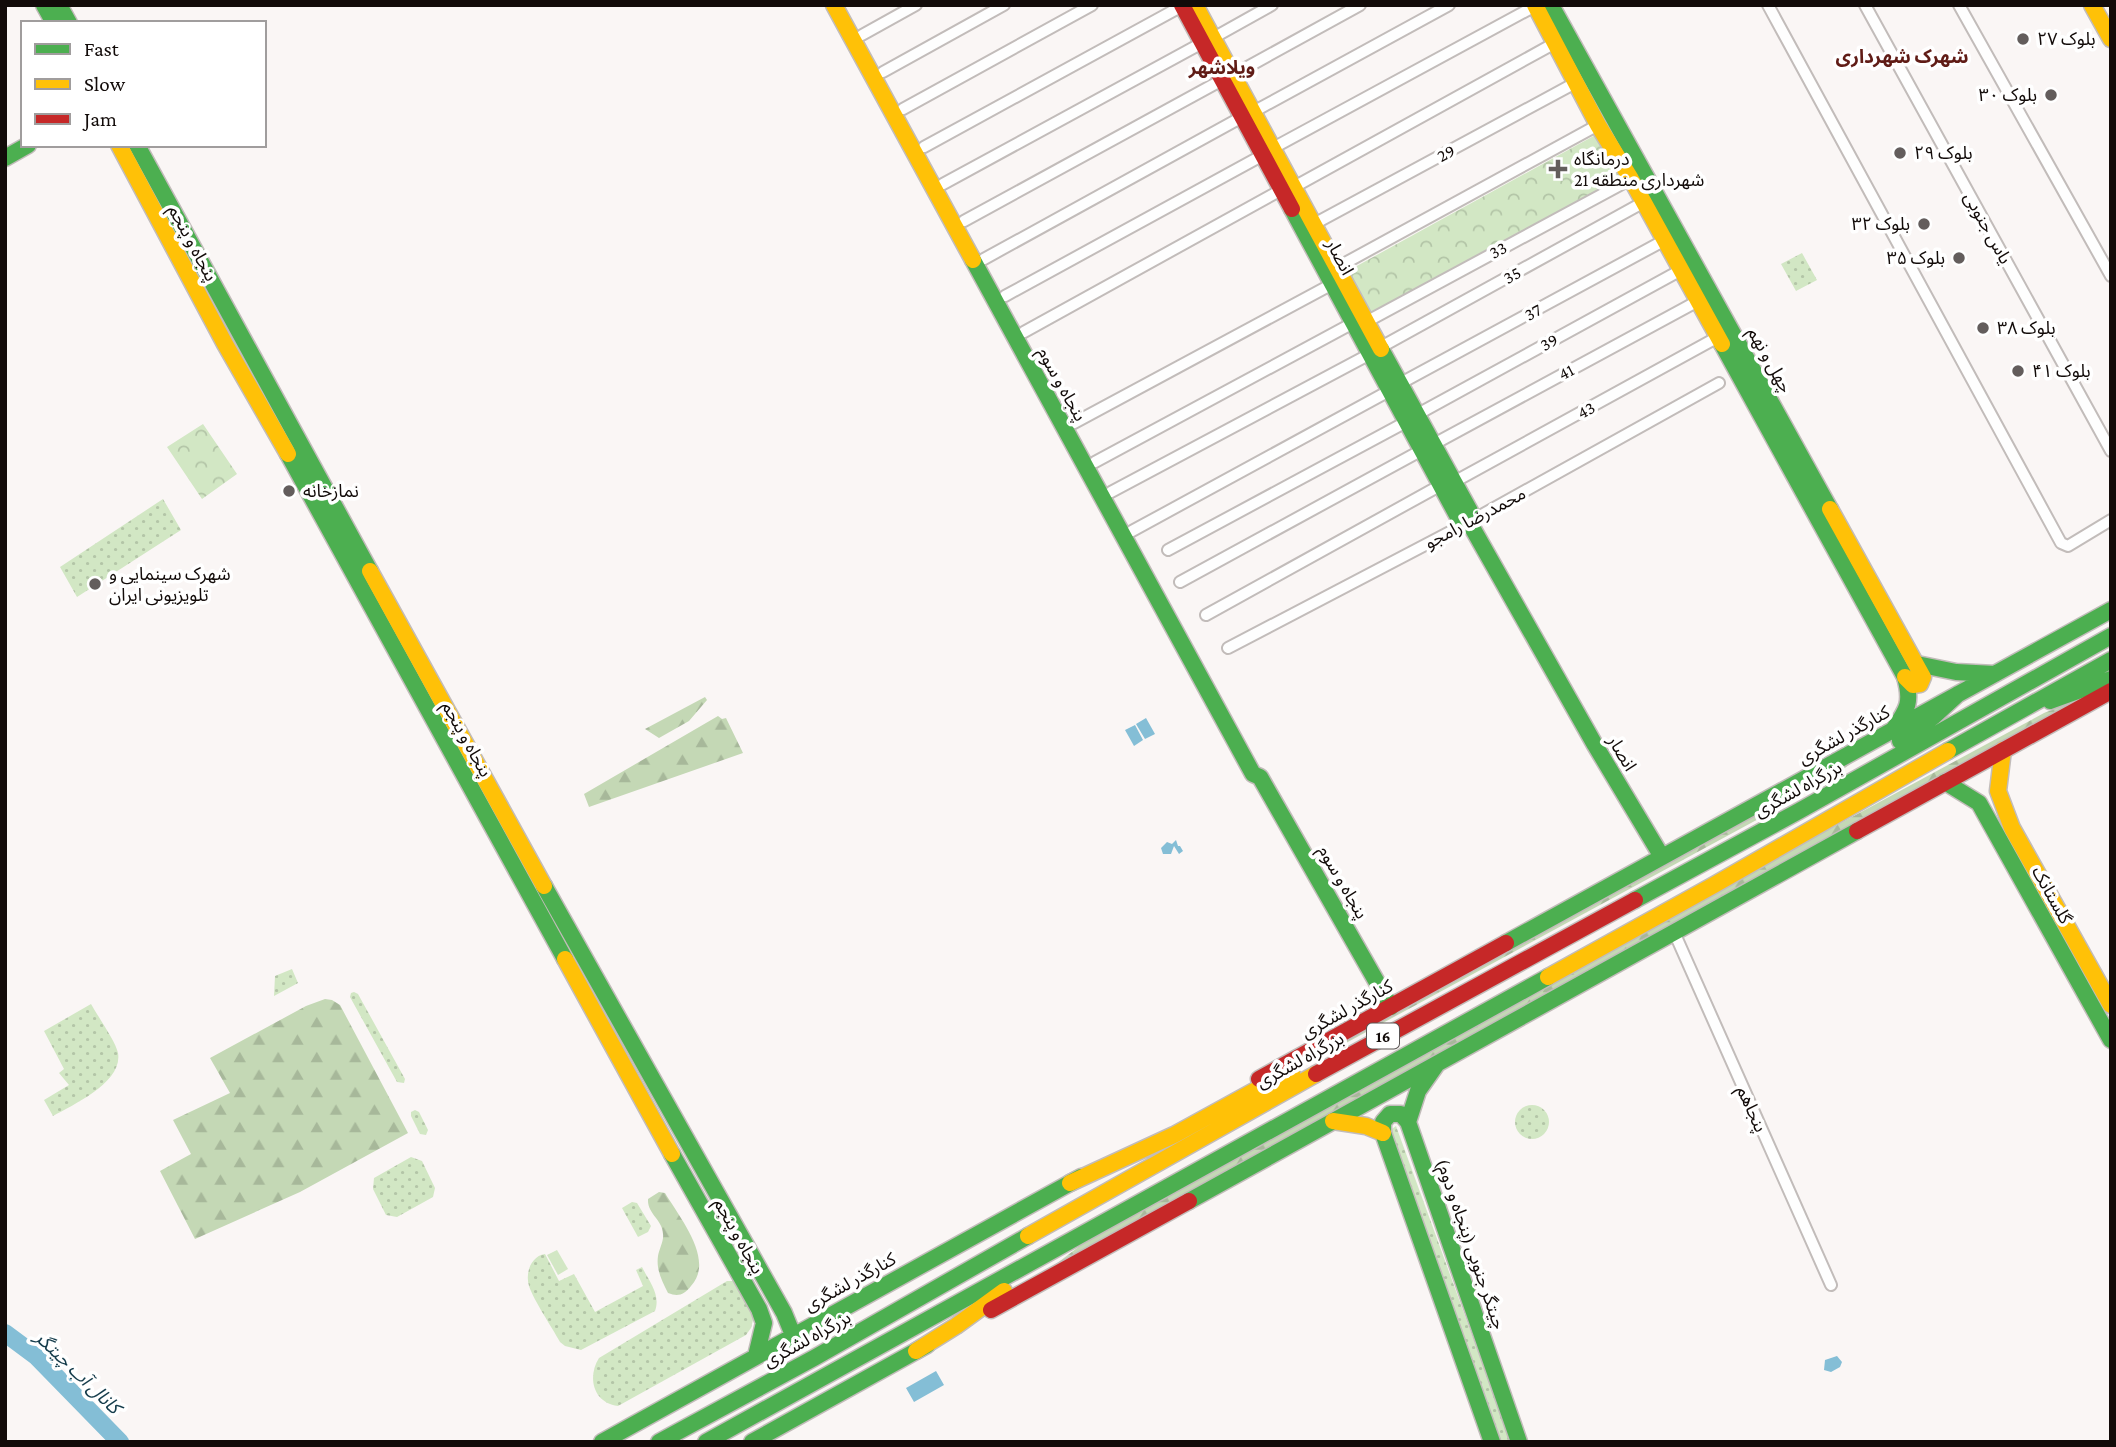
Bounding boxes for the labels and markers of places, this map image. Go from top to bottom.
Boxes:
place label: بلوک ۲۷ [2037,29,2096,50]
marker: بلوک ۲۷ [2015,31,2031,47]
place label: بلوک ۳۰ [1979,85,2037,106]
marker: بلوک ۳۰ [2043,87,2059,103]
place label: بلوک ۲۹ [1914,143,1973,164]
marker: بلوک ۲۹ [1892,145,1908,161]
place label: درمانگاه شهرداری منطقه 21 [1574,149,1704,191]
marker: درمانگاه شهرداری منطقه 21 [1548,159,1568,179]
place label: بلوک ۳۲ [1852,214,1910,235]
marker: بلوک ۳۲ [1916,216,1932,232]
place label: بلوک ۳۵ [1887,248,1945,269]
marker: بلوک ۳۵ [1951,250,1967,266]
place label: بلوک ۳۸ [1997,318,2056,339]
marker: بلوک ۳۸ [1975,320,1991,336]
place label: بلوک ۴۱ [2032,361,2091,382]
marker: بلوک ۴۱ [2010,363,2026,379]
place label: نمازخانه [303,481,359,502]
marker: نمازخانه [281,483,297,499]
place label: شهرک سینمایی و تلویزیونی ایران [109,564,231,606]
marker: شهرک سینمایی و تلویزیونی ایران [87,576,103,592]

